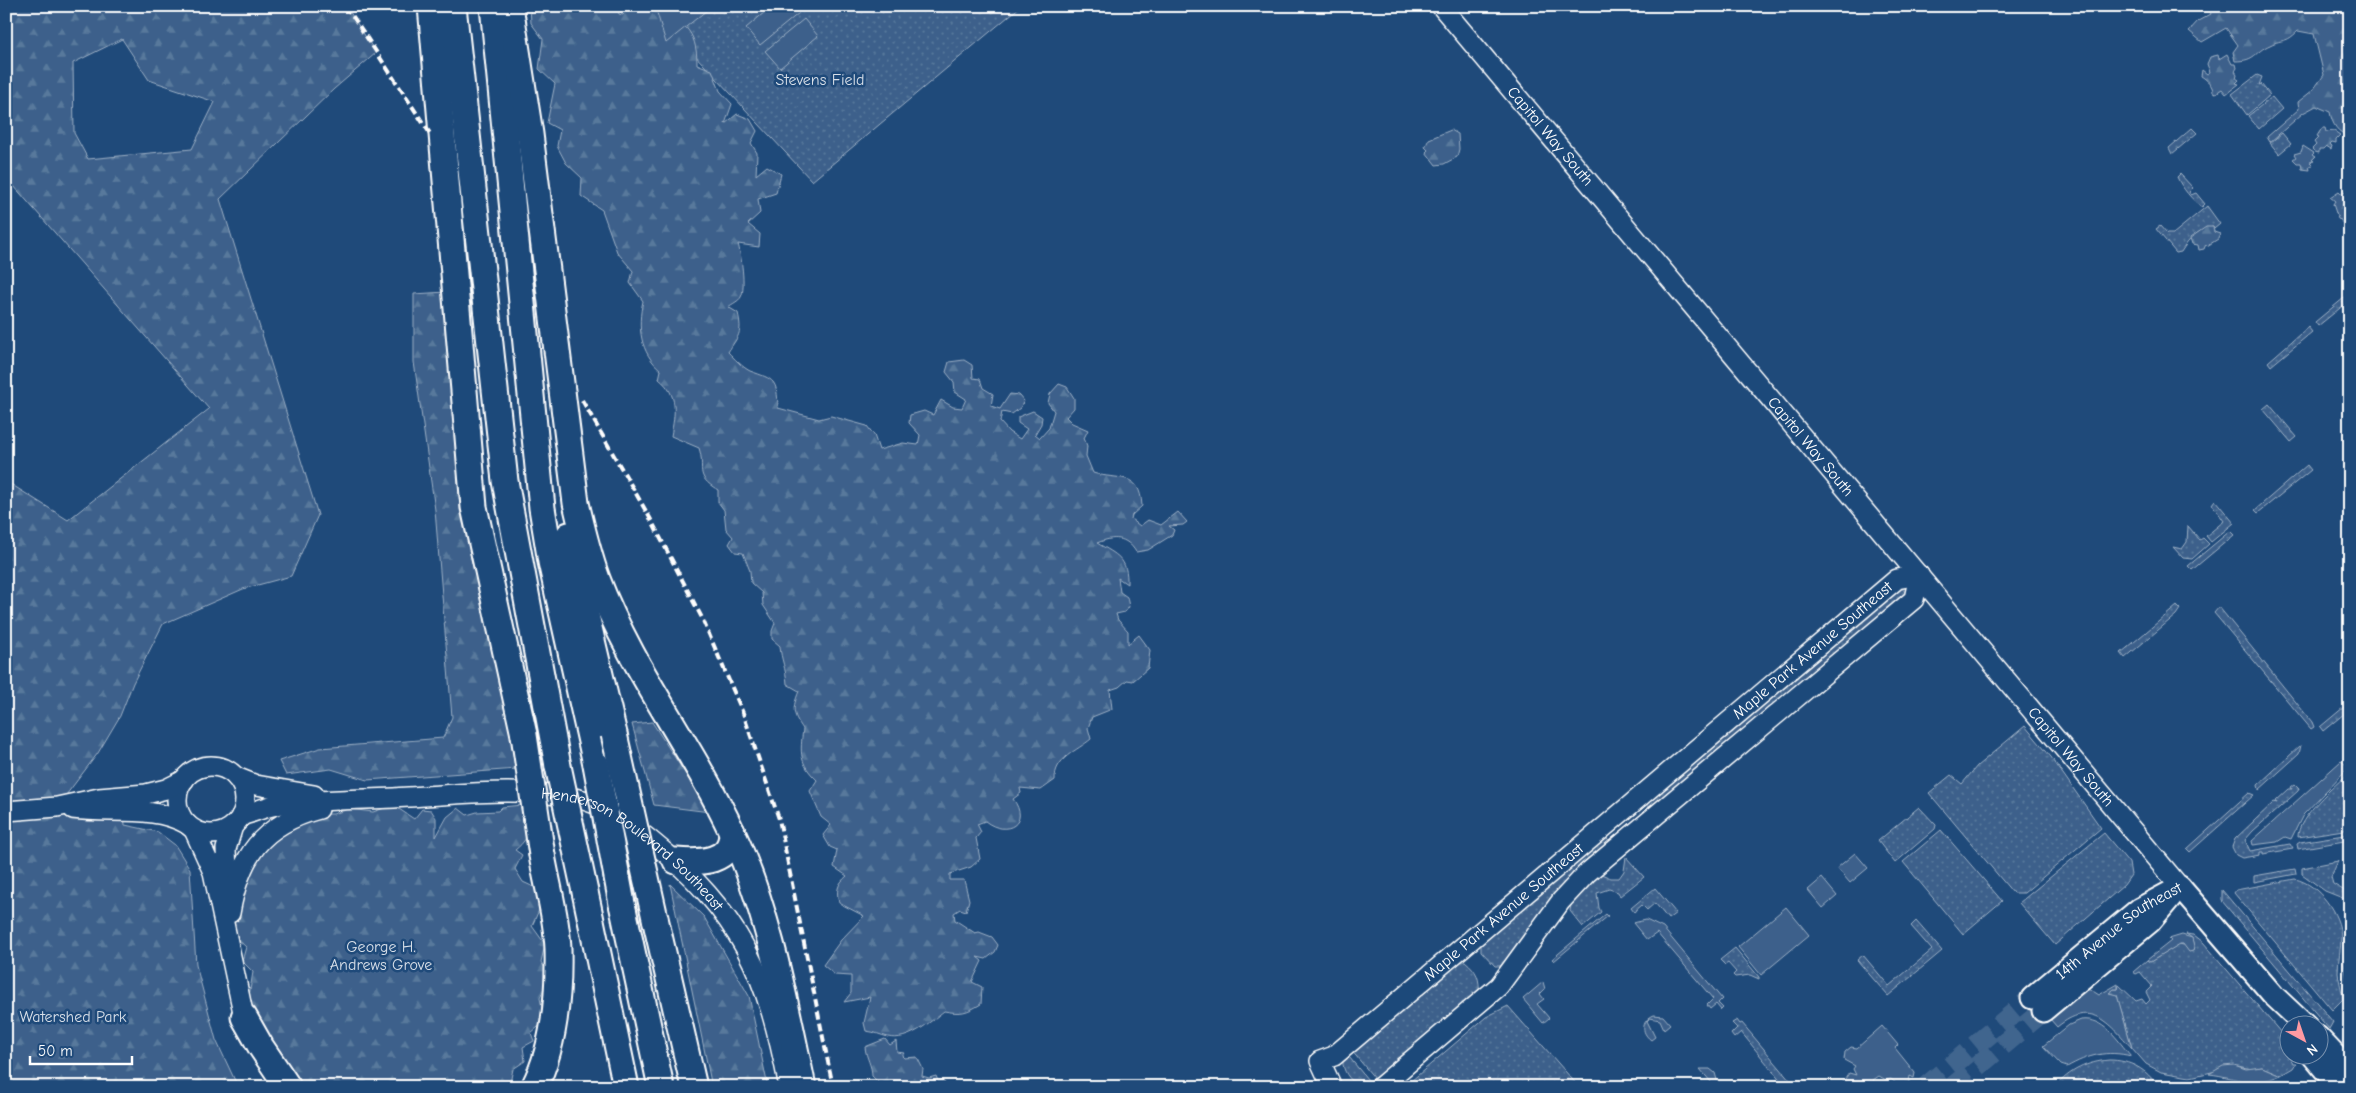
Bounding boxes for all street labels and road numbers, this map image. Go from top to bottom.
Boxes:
street label: Capitol Way South [1504,83,1597,190]
street label: Capitol Way South [1764,393,1857,500]
street label: Maple Park Avenue Southeast [1729,577,1897,723]
street label: Capitol Way South [2024,704,2118,810]
street label: Henderson Boulevard Southeast [540,784,727,915]
street label: Maple Park Avenue Southeast [1420,839,1588,985]
street label: 14th Avenue Southeast [2052,879,2185,983]

